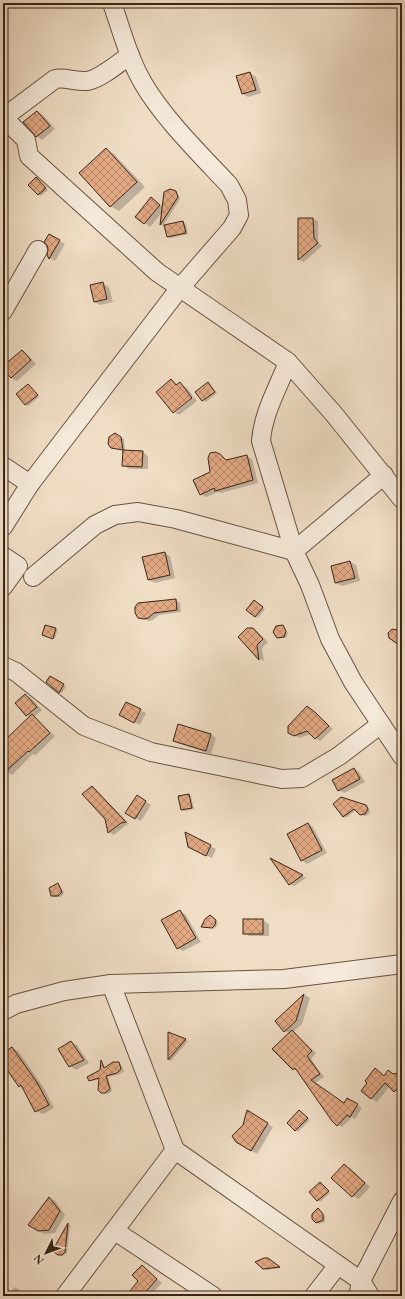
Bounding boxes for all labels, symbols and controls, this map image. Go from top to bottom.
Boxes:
north arrow [26,1233,66,1273]
text: N [30,1252,47,1268]

